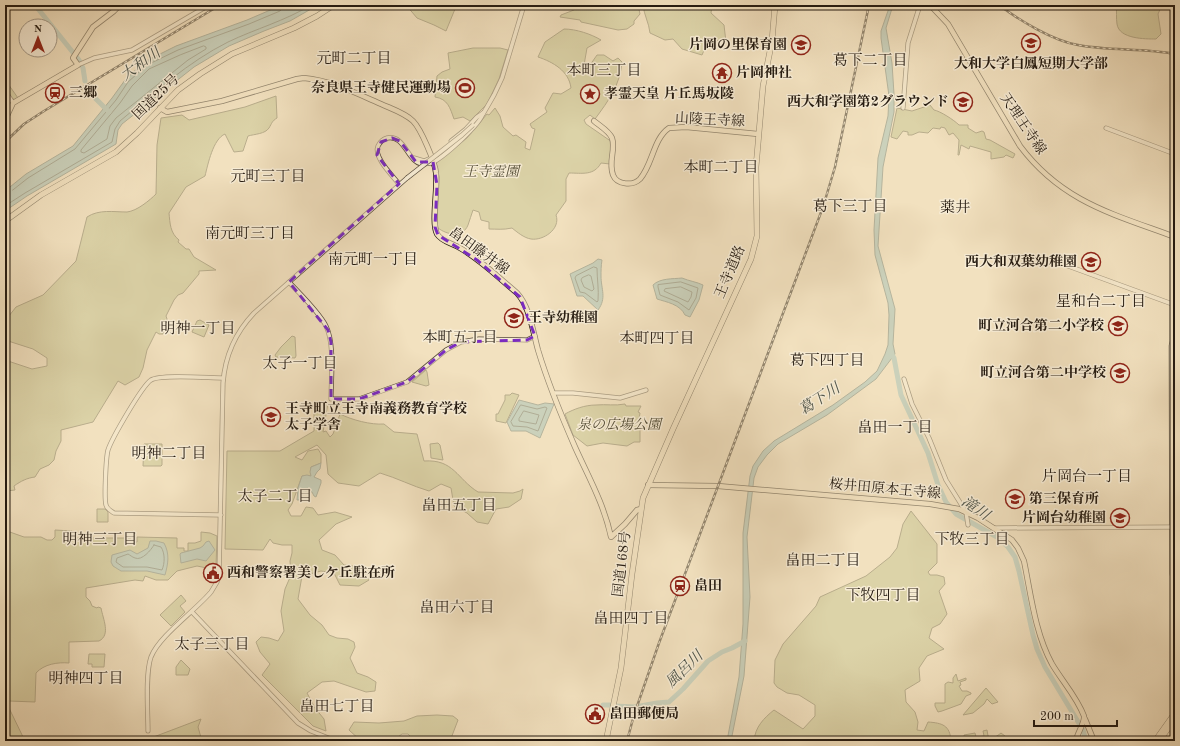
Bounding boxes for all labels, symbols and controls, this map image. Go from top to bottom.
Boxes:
north arrow [18,18,58,58]
text: N [34,24,43,35]
school or university icon: 大和大学白鳳短期大学部 [1020,32,1042,54]
school or university icon: 片岡の里保育園 [790,34,812,56]
place label: 片岡の里保育園 [689,37,787,52]
water label: 大和川 [117,43,165,84]
district label: 元町二丁目 [316,50,392,67]
district label: 葛下二丁目 [832,52,908,69]
place label: 大和大学白鳳短期大学部 [954,56,1108,71]
district label: 本町三丁目 [566,62,642,79]
temple icon: 片岡神社 [711,62,733,84]
place label: 片岡神社 [736,65,792,80]
street label: 国道25号 [129,71,182,122]
sports icon: 奈良県王寺健民運動場 [454,77,476,99]
place label: 奈良県王寺健民運動場 [311,80,451,95]
station icon: 三郷 [44,82,66,104]
place icon: 孝霊天皇 片丘馬坂陵 [579,83,601,105]
place label: 三郷 [69,85,98,100]
place label: 孝霊天皇 片丘馬坂陵 [604,86,734,101]
school or university icon: 西大和学園第2グラウンド [952,91,974,113]
street label: 天理王寺線 [998,91,1049,157]
place label: 西大和学園第2グラウンド [787,94,949,109]
street label: 山陵王寺線 [675,110,745,129]
district label: 本町二丁目 [683,159,759,176]
park label: 王寺霊園 [463,164,521,179]
district label: 元町三丁目 [230,168,306,185]
district label: 葛下三丁目 [812,198,888,215]
district label: 薬井 [940,199,970,216]
street label: 畠田藤井線 [447,224,512,277]
district label: 南元町三丁目 [205,225,295,242]
street label: 王寺道路 [712,243,747,301]
district label: 南元町一丁目 [328,251,418,268]
school or university icon: 西大和双葉幼稚園 [1080,251,1102,273]
place label: 西大和双葉幼稚園 [965,254,1077,269]
district label: 星和台二丁目 [1056,293,1146,310]
school or university icon: 王寺幼稚園 [503,307,525,329]
place label: 王寺幼稚園 [528,310,598,325]
school or university icon: 町立河合第二小学校 [1107,315,1129,337]
place label: 町立河合第二小学校 [978,317,1104,333]
district label: 明神一丁目 [160,320,236,337]
district label: 本町五丁目 [422,329,498,346]
district label: 本町四丁目 [619,330,695,347]
district label: 葛下四丁目 [789,352,865,369]
district label: 太子一丁目 [262,355,338,372]
school or university icon: 町立河合第二中学校 [1109,362,1131,384]
place label: 町立河合第二中学校 [980,364,1106,380]
water label: 葛下川 [796,379,845,419]
place label: 王寺町立王寺南義務教育学校 太子学舎 [285,400,467,432]
school or university icon: 王寺町立王寺南義務教育学校 太子学舎 [260,406,282,428]
park label: 泉の広場公園 [577,417,663,432]
district label: 畠田一丁目 [857,419,933,436]
district label: 明神二丁目 [131,445,207,462]
district label: 片岡台一丁目 [1042,468,1132,485]
street label: 桜井田原本王寺線 [829,476,941,501]
district label: 太子二丁目 [237,488,313,505]
school or university icon: 第三保育所 [1004,488,1026,510]
place label: 第三保育所 [1029,491,1099,506]
water label: 滝川 [958,493,994,525]
district label: 畠田五丁目 [421,497,497,514]
school or university icon: 片岡台幼稚園 [1109,507,1131,529]
place label: 片岡台幼稚園 [1022,509,1106,525]
street label: 国道168号 [610,530,633,598]
district label: 明神三丁目 [62,531,138,548]
district label: 下牧三丁目 [934,531,1010,548]
district label: 畠田二丁目 [785,552,861,569]
public building icon: 西和警察署美しケ丘駐在所 [202,562,224,584]
place label: 西和警察署美しケ丘駐在所 [227,564,395,580]
station icon: 畠田 [669,575,691,597]
place label: 畠田 [694,578,722,593]
district label: 下牧四丁目 [845,587,921,604]
district label: 畠田六丁目 [419,599,495,616]
district label: 畠田四丁目 [593,610,669,627]
district label: 太子三丁目 [174,636,250,653]
water label: 風呂川 [662,646,708,691]
district label: 明神四丁目 [48,670,124,687]
district label: 畠田七丁目 [299,698,375,715]
scale bar [1034,702,1117,728]
public building icon: 畠田郵便局 [584,703,606,725]
place label: 畠田郵便局 [609,706,679,721]
text: 200 m [1040,711,1074,723]

